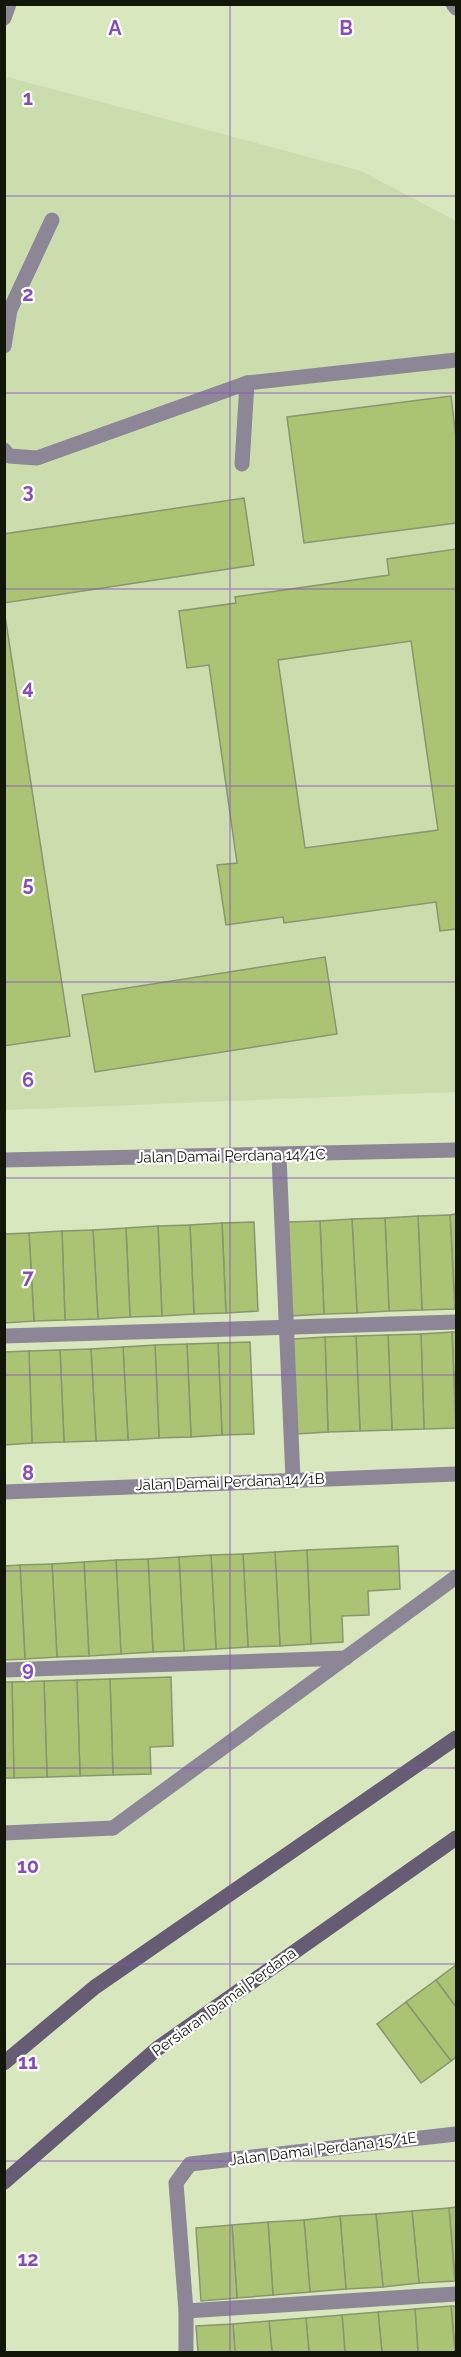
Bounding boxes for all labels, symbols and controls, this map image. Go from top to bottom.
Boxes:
text: A [108,16,122,40]
text: B [339,16,353,40]
text: 1 [23,86,33,110]
text: 2 [22,282,34,306]
text: 3 [22,479,34,503]
text: 4 [22,675,34,699]
text: 5 [22,872,34,896]
text: 6 [22,1068,34,1092]
street label: Jalan Damai Perdana 14/1C [136,1145,326,1167]
text: 7 [22,1265,34,1289]
text: 8 [22,1461,34,1485]
street label: Jalan Damai Perdana 14/1B [135,1470,325,1494]
text: 9 [22,1657,34,1681]
text: 10 [17,1854,39,1878]
street label: Persiaran Damai Perdana [149,1944,299,2060]
text: 11 [18,2050,38,2074]
street label: Jalan Damai Perdana 15/1E [229,2129,417,2169]
text: 12 [17,2247,39,2271]

